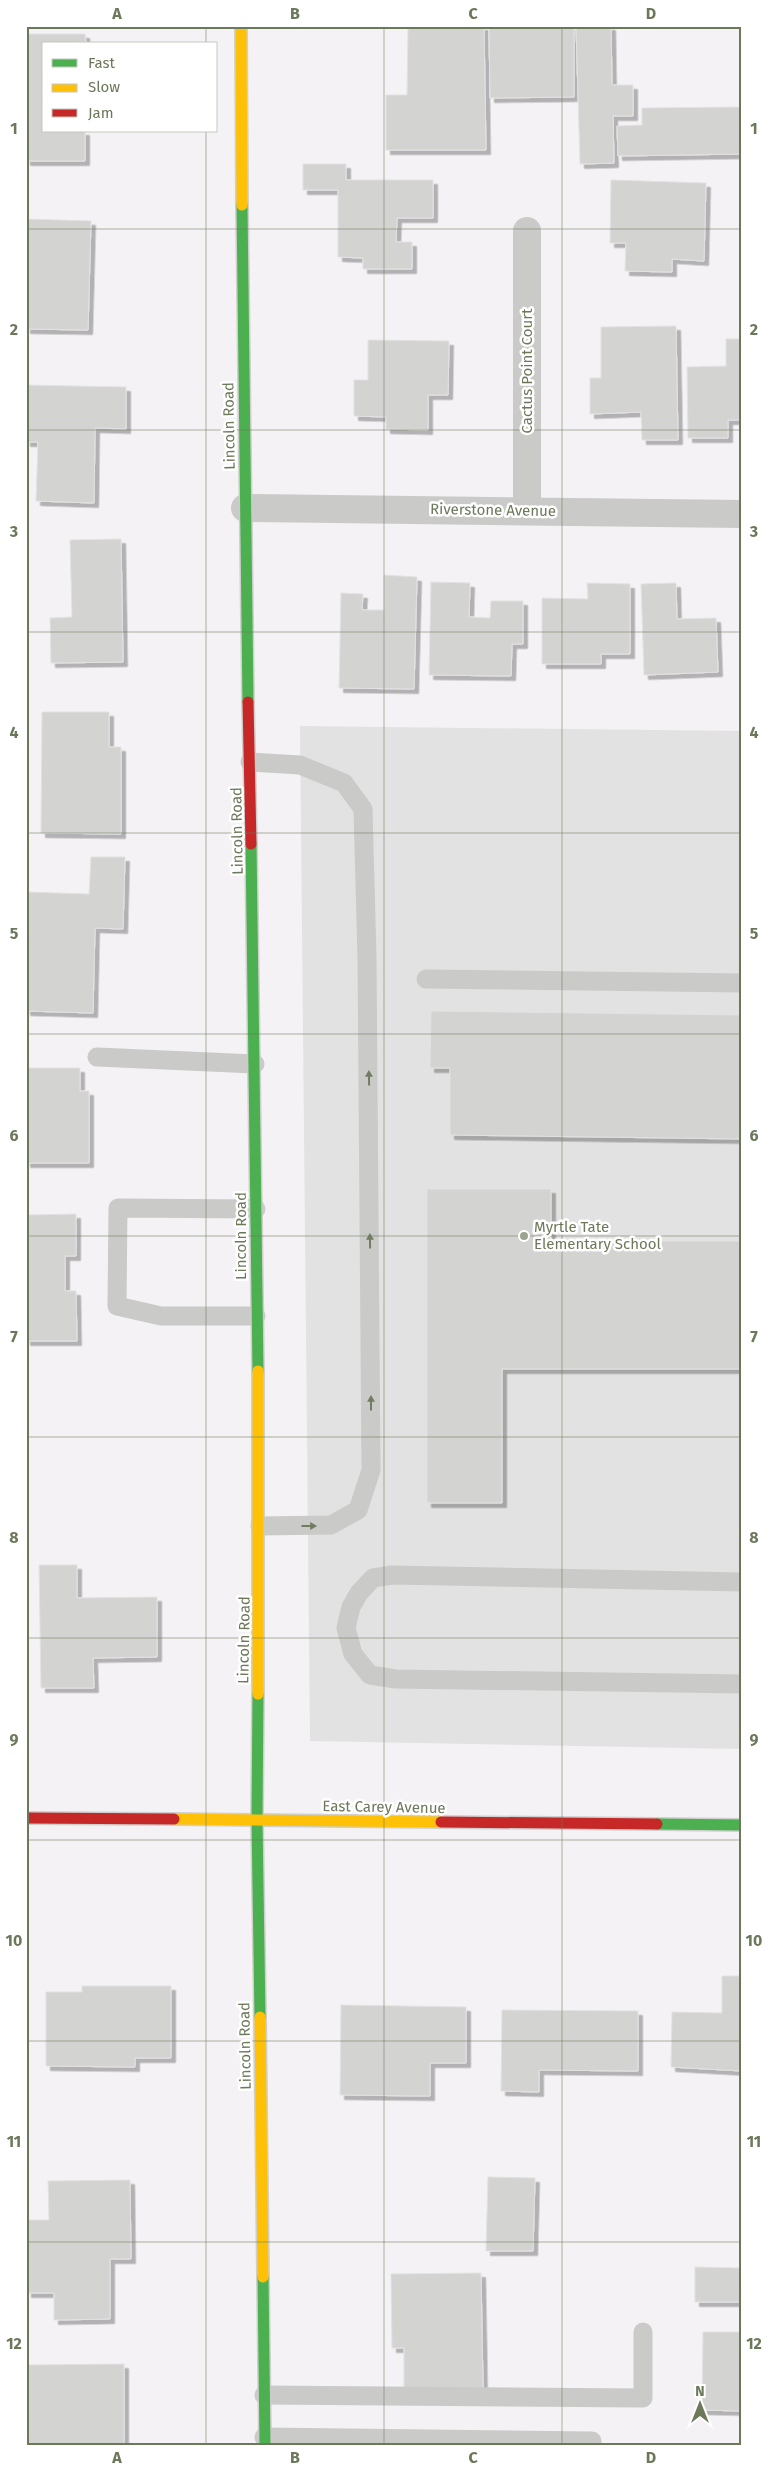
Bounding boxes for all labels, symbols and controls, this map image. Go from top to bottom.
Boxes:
text: A [111,4,122,23]
text: B [290,4,300,23]
text: C [468,4,478,23]
text: D [646,4,656,23]
legend [42,42,218,132]
text: Fast [88,54,115,72]
text: Slow [88,78,120,96]
text: Jam [88,104,114,122]
text: 1 [10,119,18,138]
text: 1 [750,119,758,138]
street label: Cactus Point Court [518,308,536,433]
text: 2 [10,320,18,339]
text: 2 [750,320,758,339]
street label: Lincoln Road [219,382,239,470]
street label: Riverstone Avenue [430,500,556,520]
text: 3 [9,522,18,541]
text: 3 [749,522,758,541]
text: 4 [9,723,19,742]
text: 4 [749,723,759,742]
street label: Lincoln Road [227,787,247,875]
text: 5 [10,924,19,943]
text: 5 [750,924,759,943]
one-way arrow [365,1070,373,1086]
text: 6 [9,1126,19,1145]
text: 6 [749,1126,759,1145]
street label: Lincoln Road [232,1192,250,1280]
place label: Myrtle Tate Elementary School [534,1218,662,1253]
marker: Myrtle Tate Elementary School [518,1230,530,1242]
one-way arrow [366,1232,374,1248]
text: 7 [10,1327,18,1346]
text: 7 [750,1327,758,1346]
one-way arrow [367,1395,375,1411]
one-way arrow [301,1521,317,1529]
text: 8 [9,1528,19,1547]
text: 8 [749,1528,759,1547]
street label: Lincoln Road [234,1596,254,1684]
text: 9 [10,1730,19,1749]
text: 9 [750,1730,759,1749]
street label: East Carey Avenue [322,1797,446,1817]
text: 10 [6,1931,22,1950]
text: 10 [746,1931,762,1950]
street label: Lincoln Road [235,2002,255,2090]
text: 11 [7,2132,21,2151]
text: 11 [747,2132,761,2151]
text: 12 [6,2334,22,2353]
text: 12 [746,2334,762,2353]
north arrow [676,2378,726,2428]
text: N [695,2383,705,2400]
text: A [111,2448,122,2467]
text: B [290,2448,300,2467]
text: C [468,2448,478,2467]
text: D [646,2448,656,2467]

